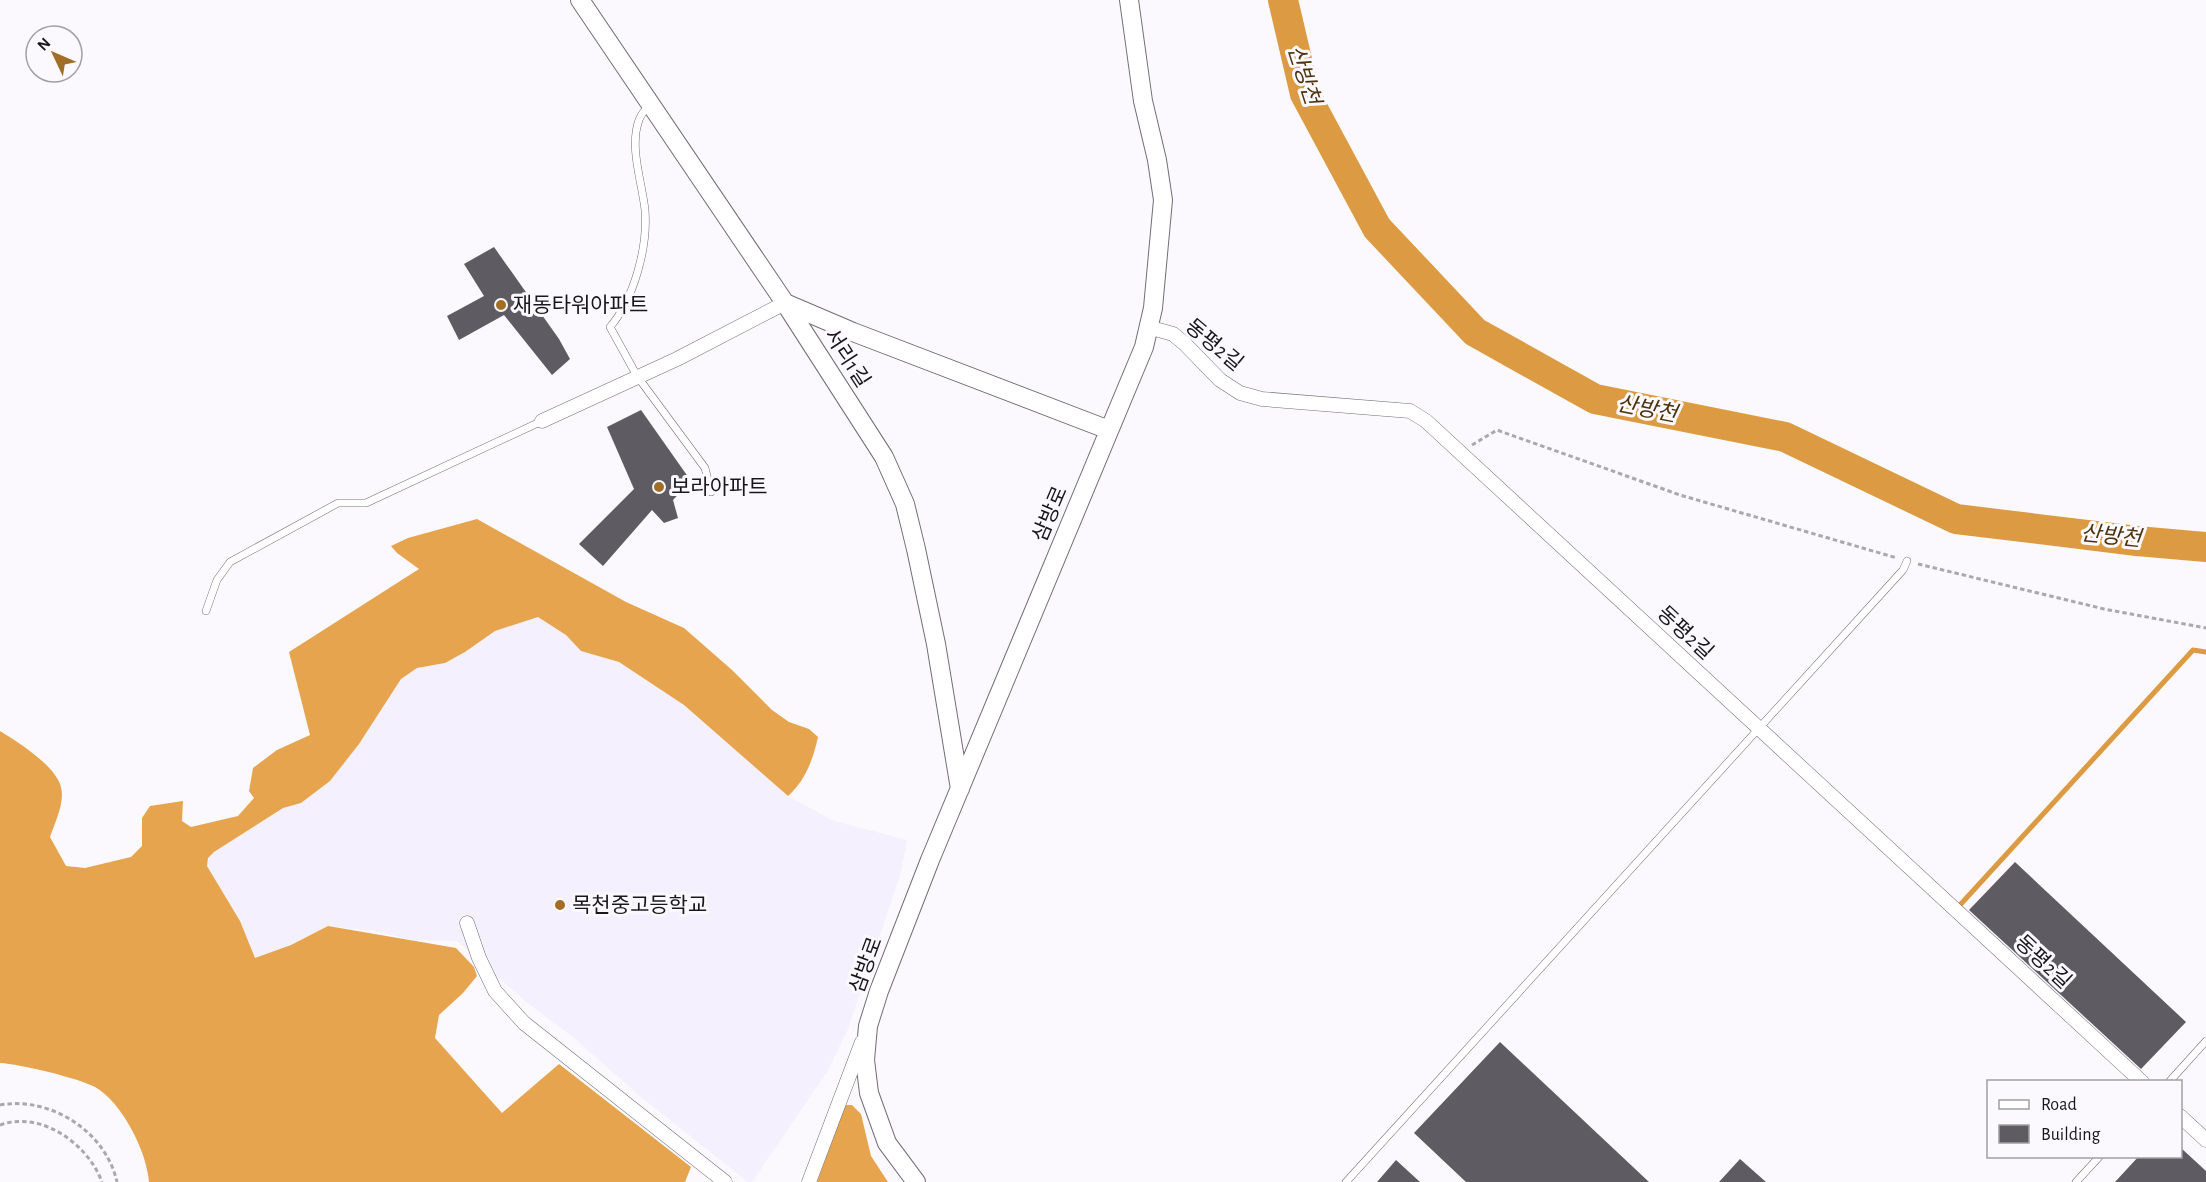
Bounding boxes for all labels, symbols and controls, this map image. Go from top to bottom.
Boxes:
north arrow [24,24,84,84]
text: N [34,35,54,54]
water label: 산방천 [1284,42,1326,110]
place label: 재동타워아파트 [513,294,648,316]
marker: 재동타워아파트 [494,298,508,312]
street label: 동평2길 [1181,314,1247,375]
street label: 서리1길 [820,324,874,391]
water label: 산방천 [1615,391,1682,426]
place label: 보라아파트 [671,476,768,498]
marker: 보라아파트 [652,480,666,494]
street label: 삼방로 [1028,483,1071,545]
water label: 산방천 [2080,521,2145,550]
street label: 동평2길 [1653,602,1718,664]
place label: 목천중고등학교 [572,894,707,916]
marker: 목천중고등학교 [553,898,567,912]
street label: 동평2길 [2011,931,2076,993]
street label: 삼방로 [845,934,886,996]
legend [1987,1080,2182,1158]
text: Road [2041,1096,2077,1114]
text: Building [2041,1126,2101,1144]

